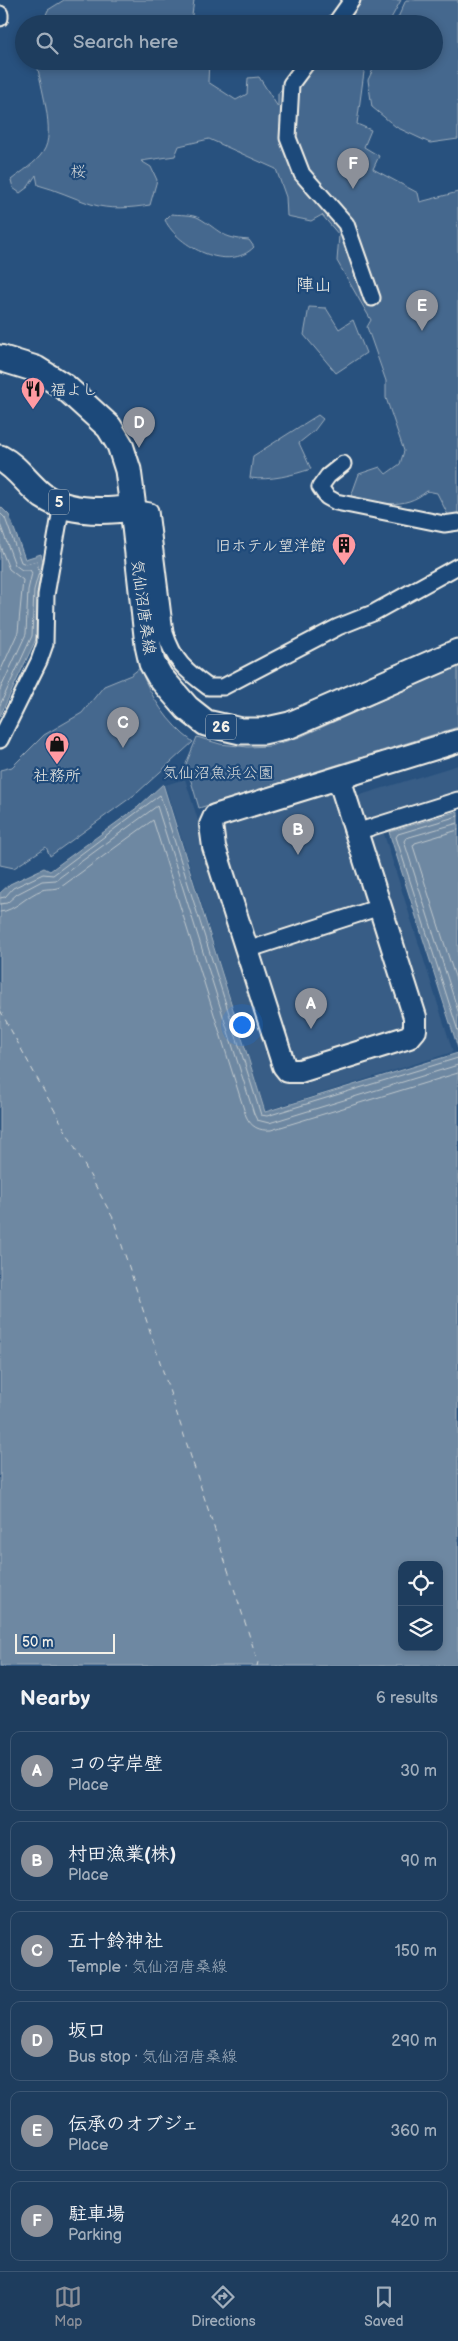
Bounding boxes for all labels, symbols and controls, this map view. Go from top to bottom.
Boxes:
search box [15,15,443,70]
icon: search [33,29,61,57]
text: Search here [73,31,178,54]
pin: F [337,148,369,189]
park label: 桜 [70,163,86,182]
district label: 陣山 [296,275,332,296]
pin: E [406,290,438,331]
restaurant icon: 福よし [20,376,46,410]
place label: 福よし [50,381,98,400]
pin: D [123,407,155,448]
road number: 5 [49,490,69,514]
building icon: 旧ホテル望洋館 [331,532,357,566]
place label: 旧ホテル望洋館 [215,537,326,556]
street label: 気仙沼唐桑線 [126,558,159,656]
pin: C [107,707,139,748]
road number: 26 [206,714,236,740]
shop icon: 社務所 [44,731,70,765]
park label: 気仙沼魚浜公園 [162,764,274,783]
place label: 社務所 [33,767,81,786]
pin: B [282,814,314,855]
pin: A [295,988,327,1029]
your location [229,1012,255,1038]
map controls [398,1561,443,1651]
button: locate [398,1561,443,1606]
button: layers [398,1606,443,1651]
scale bar [15,1631,115,1654]
text: 50 m [22,1634,54,1651]
text: Nearby [20,1686,90,1711]
text: 6 results [376,1689,438,1708]
text: コの字岸壁 [68,1753,163,1776]
text: A [32,1762,42,1781]
text: 30 m [400,1762,437,1781]
text: Place [68,1776,109,1795]
text: 村田漁業(株) [68,1843,176,1866]
text: B [31,1852,43,1871]
text: 90 m [401,1852,437,1871]
text: Place [68,1866,109,1885]
text: 五十鈴神社 [68,1930,163,1953]
text: C [31,1942,43,1961]
text: 150 m [395,1942,437,1961]
text: Temple · 気仙沼唐桑線 [68,1958,227,1977]
text: 坂口 [68,2020,106,2043]
text: D [31,2032,43,2051]
text: 290 m [391,2032,437,2051]
text: Bus stop · 気仙沼唐桑線 [68,2048,237,2067]
text: 伝承のオブジェ [68,2113,199,2136]
text: E [32,2122,42,2141]
text: 360 m [390,2122,437,2141]
text: Place [68,2136,109,2155]
text: 駐車場 [68,2203,125,2226]
text: F [32,2212,42,2231]
text: 420 m [391,2212,437,2231]
text: Parking [68,2226,122,2245]
tab: Map [54,2283,83,2330]
tab: Directions [191,2283,256,2330]
tab: Saved [364,2283,404,2330]

